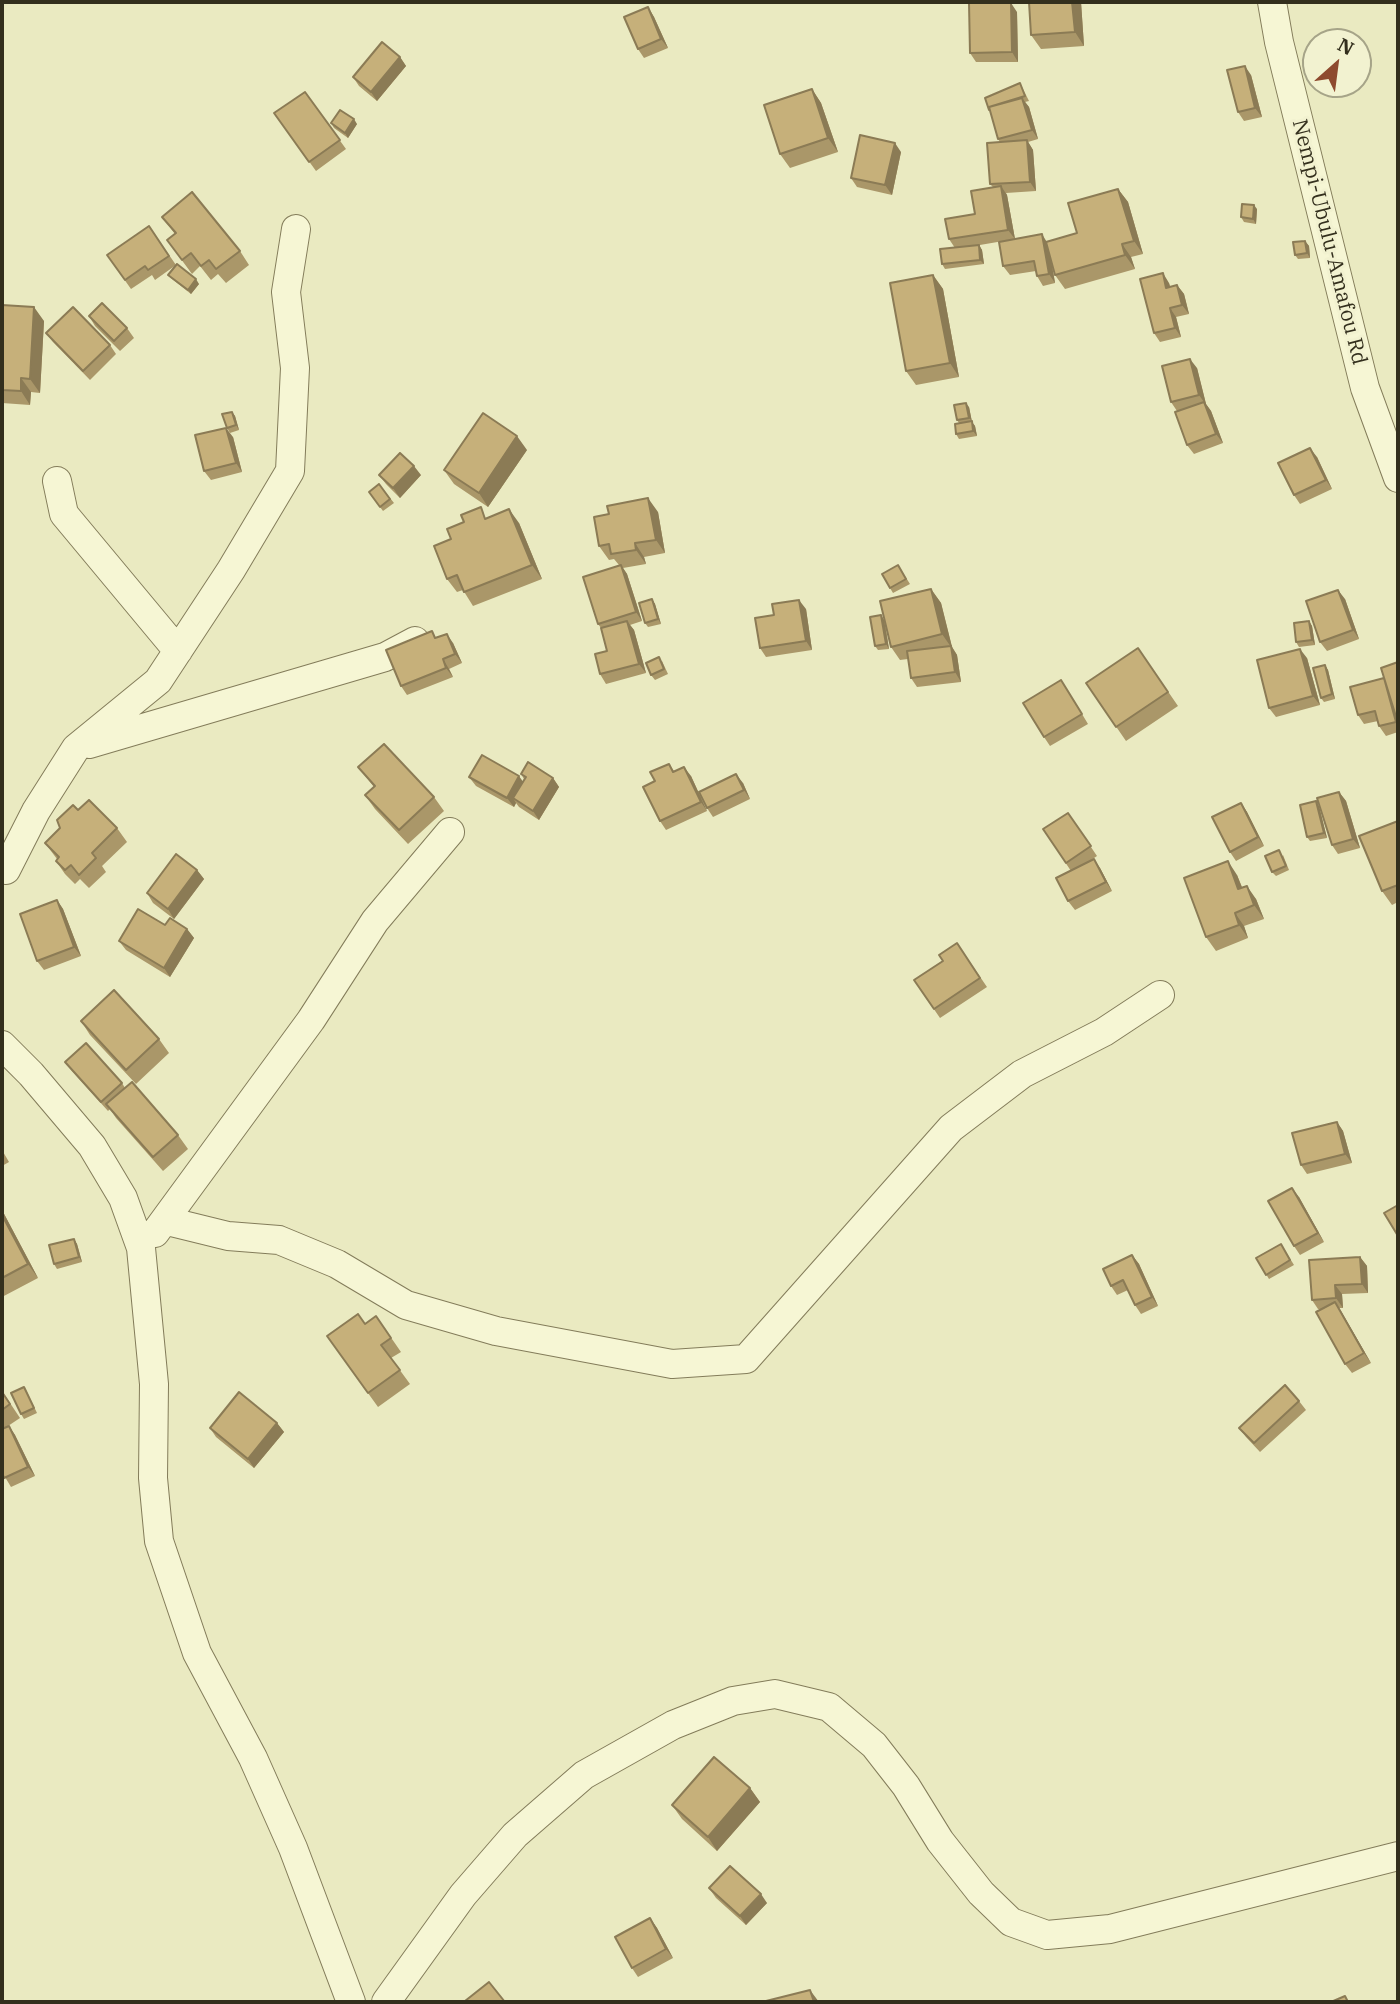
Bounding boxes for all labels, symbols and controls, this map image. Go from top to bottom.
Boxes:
north arrow [1302,28,1372,98]
text: N [1334,32,1358,60]
street label: Nempi-Ubulu-Amafou Rd [1286,117,1372,367]

